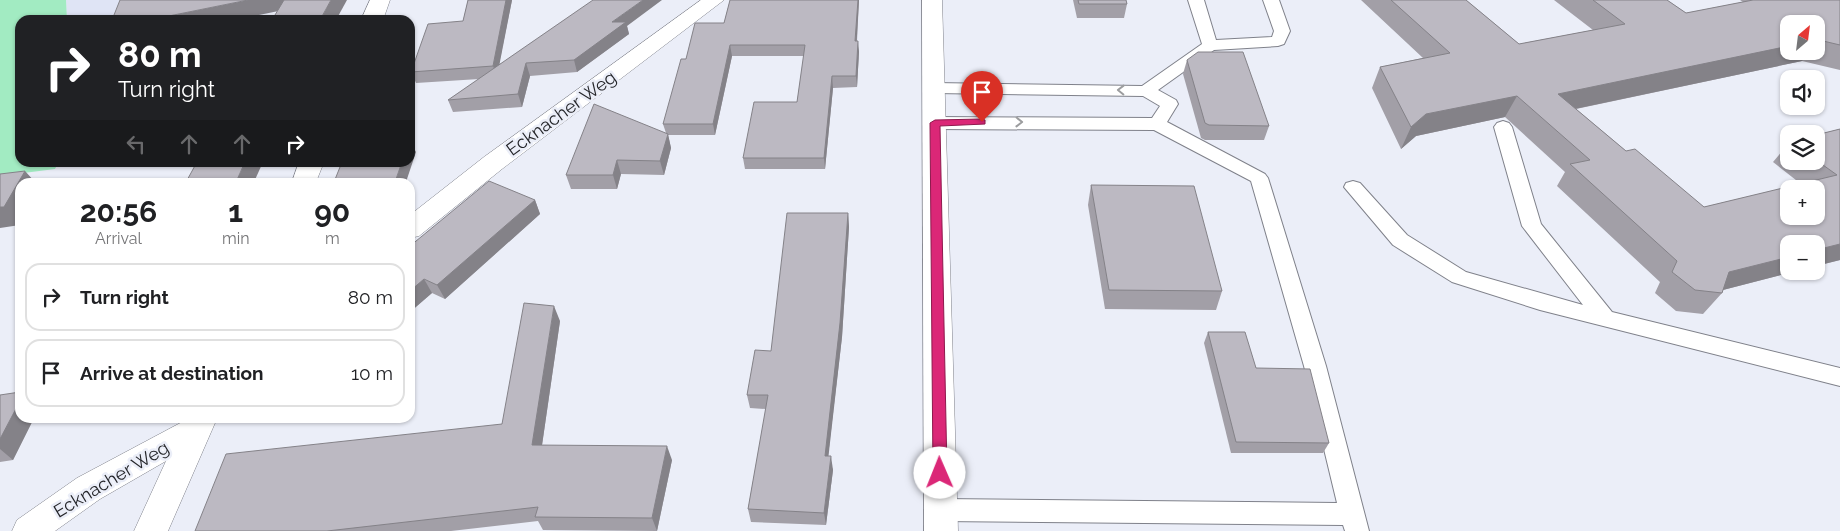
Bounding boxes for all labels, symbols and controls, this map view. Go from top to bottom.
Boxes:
north arrow [1780,15,1825,60]
map controls [1780,15,1825,280]
text: 80 m [118,34,202,75]
icon: right [35,35,100,100]
street label: Ecknacher Weg [502,66,620,160]
button: sound [1780,70,1825,115]
pin [961,71,1003,122]
text: Turn right [118,76,215,102]
icon: arrive [968,78,996,106]
one-way arrow [1117,85,1124,95]
one-way arrow [1015,117,1023,127]
button: layers [1780,125,1825,170]
icon: left [122,130,150,158]
icon: ahead [175,130,203,158]
icon: ahead [228,130,256,158]
icon: right [281,130,309,158]
button: + [1780,180,1825,225]
text: 20:56 [80,194,157,229]
text: 1 [228,194,243,229]
text: 90 [314,194,350,229]
text: Arrival [95,229,142,248]
text: min [222,229,250,248]
text: m [325,229,340,248]
button: − [1780,235,1825,280]
icon: right [37,283,65,311]
text: Turn right [80,286,169,308]
text: 80 m [348,286,393,308]
icon: arrive [37,359,65,387]
text: Arrive at destination [80,362,264,384]
text: 10 m [351,362,393,384]
street label: Ecknacher Weg [50,436,172,522]
position arrow [913,446,965,498]

